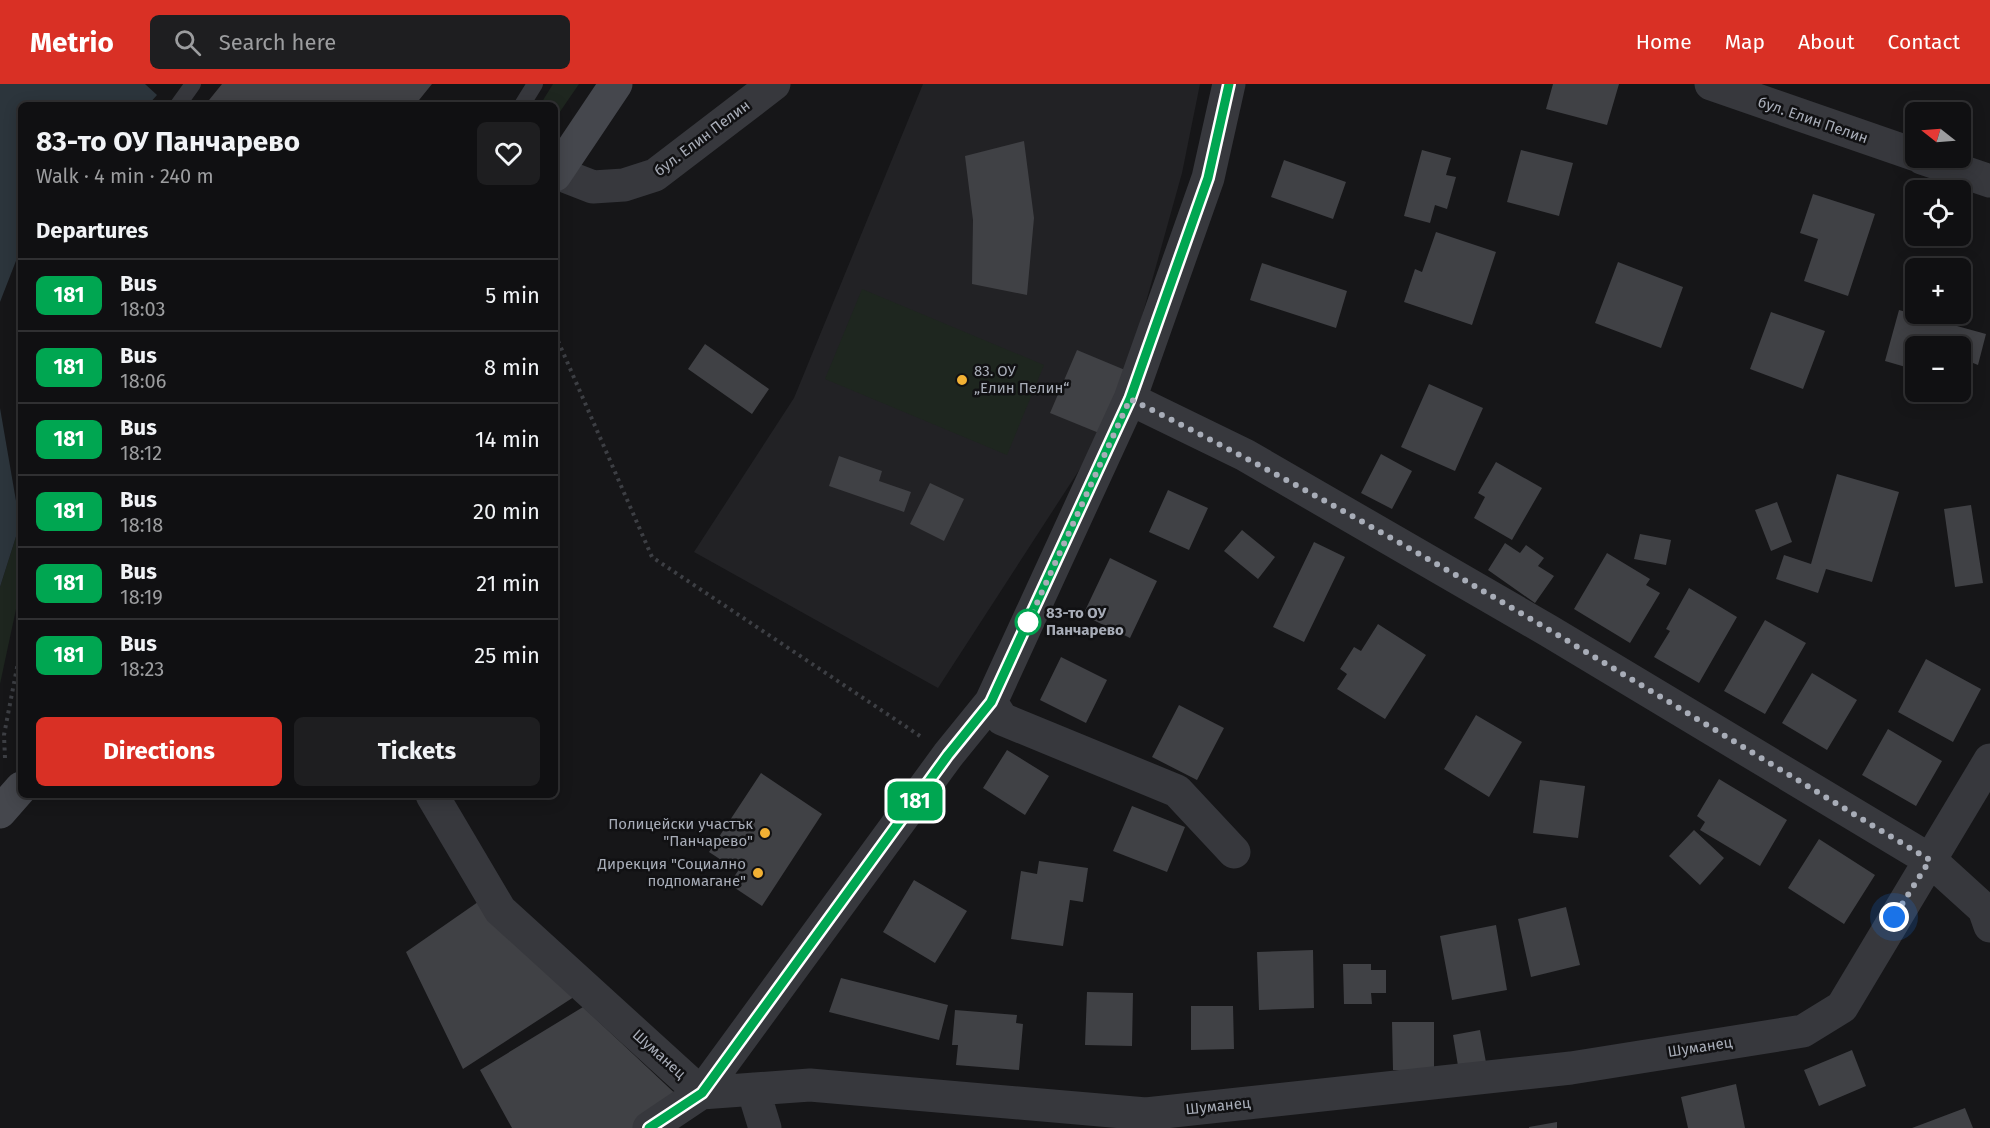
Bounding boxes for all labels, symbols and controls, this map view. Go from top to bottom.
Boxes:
search box [150,15,570,69]
text: Metrio [30,26,114,59]
icon: search [171,26,204,59]
text: Search here [219,29,336,56]
text: Home [1636,29,1692,55]
text: Map [1725,29,1765,55]
text: About [1798,29,1855,55]
text: Contact [1888,29,1960,55]
street label: бул. Елин Пелин [1756,93,1870,147]
street label: бул. Елин Пелин [651,96,753,180]
north arrow [1905,102,1971,168]
map controls [1905,102,1971,402]
button: heart [477,122,540,185]
text: 83-то ОУ Панчарево [36,125,300,158]
text: Walk · 4 min · 240 m [36,164,214,188]
button: locate [1905,180,1971,246]
text: Departures [36,217,148,244]
button: + [1905,258,1971,324]
text: Bus [120,270,157,297]
text: 181 [53,282,85,308]
text: 5 min [485,282,540,309]
text: 18:03 [120,297,165,321]
button: − [1905,336,1971,402]
text: Bus [120,342,157,369]
text: 181 [53,354,85,380]
text: 8 min [484,354,540,381]
place label: 83. ОУ „Елин Пелин“ [974,362,1069,397]
text: 18:06 [120,369,166,393]
marker: 83. ОУ „Елин Пелин“ [955,373,969,387]
text: Bus [120,414,157,441]
text: 181 [53,426,85,452]
text: 14 min [475,426,540,453]
text: 18:12 [120,441,162,465]
text: Bus [120,486,157,513]
text: 181 [53,498,85,524]
text: 20 min [473,498,540,525]
text: 18:18 [120,513,163,537]
text: Bus [120,558,157,585]
text: 181 [53,570,85,596]
text: 21 min [476,570,540,597]
text: 18:19 [120,585,163,609]
place label: 83-то ОУ Панчарево [1046,604,1124,639]
marker: 83-то ОУ Панчарево [1015,609,1041,635]
text: Bus [120,630,157,657]
text: 181 [53,642,85,668]
text: 25 min [474,642,540,669]
text: 18:23 [120,657,164,681]
button: Directions [36,717,282,786]
button: Tickets [294,717,540,786]
line badge: 181 [880,782,950,820]
text: 181 [899,788,931,814]
place label: Полицейски участък "Панчарево" [608,815,753,850]
marker: Полицейски участък "Панчарево" [758,826,772,840]
place label: Дирекция "Социално подпомагане" [597,855,746,890]
marker: Дирекция "Социално подпомагане" [751,866,765,880]
your location [1879,902,1909,932]
street label: Шуманец [629,1025,689,1083]
street label: Шуманец [1666,1033,1734,1061]
street label: Шуманец [1185,1094,1252,1118]

